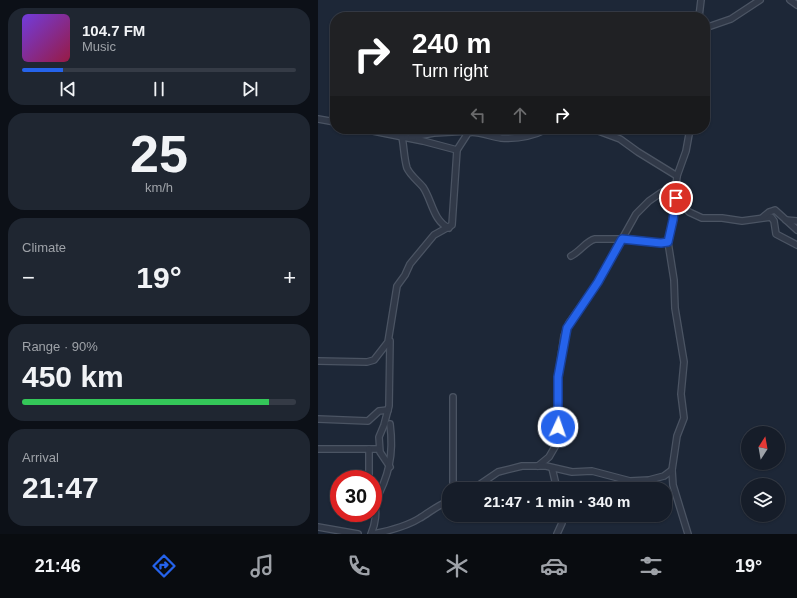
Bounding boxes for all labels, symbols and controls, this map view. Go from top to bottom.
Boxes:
text: 104.7 FM [82,22,145,39]
icon: right [346,28,398,80]
text: 240 m [412,28,491,59]
text: Music [82,39,116,54]
text: Turn right [412,61,488,81]
icon: previous [57,78,79,100]
icon: pause [148,78,170,100]
icon: next [239,78,261,100]
icon: left [467,104,489,126]
icon: ahead [509,104,531,126]
icon: right [551,104,573,126]
text: 25 [130,125,188,183]
text: km/h [145,180,173,195]
pin [659,181,693,215]
icon: arrive [665,187,687,209]
text: Climate [22,240,66,255]
text: 19° [136,261,182,294]
text: − [22,265,35,290]
text: + [283,265,296,290]
text: Range · 90% [22,339,98,354]
text: 450 km [22,360,124,393]
position arrow [537,406,579,448]
north arrow [741,426,785,470]
map controls [741,426,785,522]
text: Arrival [22,450,59,465]
speed limit sign: 30 [330,470,382,522]
text: 21:47 [22,471,99,504]
button: layers [741,478,785,522]
text: 21:47 · 1 min · 340 m [484,493,630,510]
icon: directions [150,552,178,580]
icon: music [248,552,276,580]
icon: phone [345,552,373,580]
icon: climate [443,552,471,580]
icon: car [540,552,568,580]
icon: filters [637,552,665,580]
text: 21:46 [35,556,81,576]
text: 19° [735,556,762,576]

